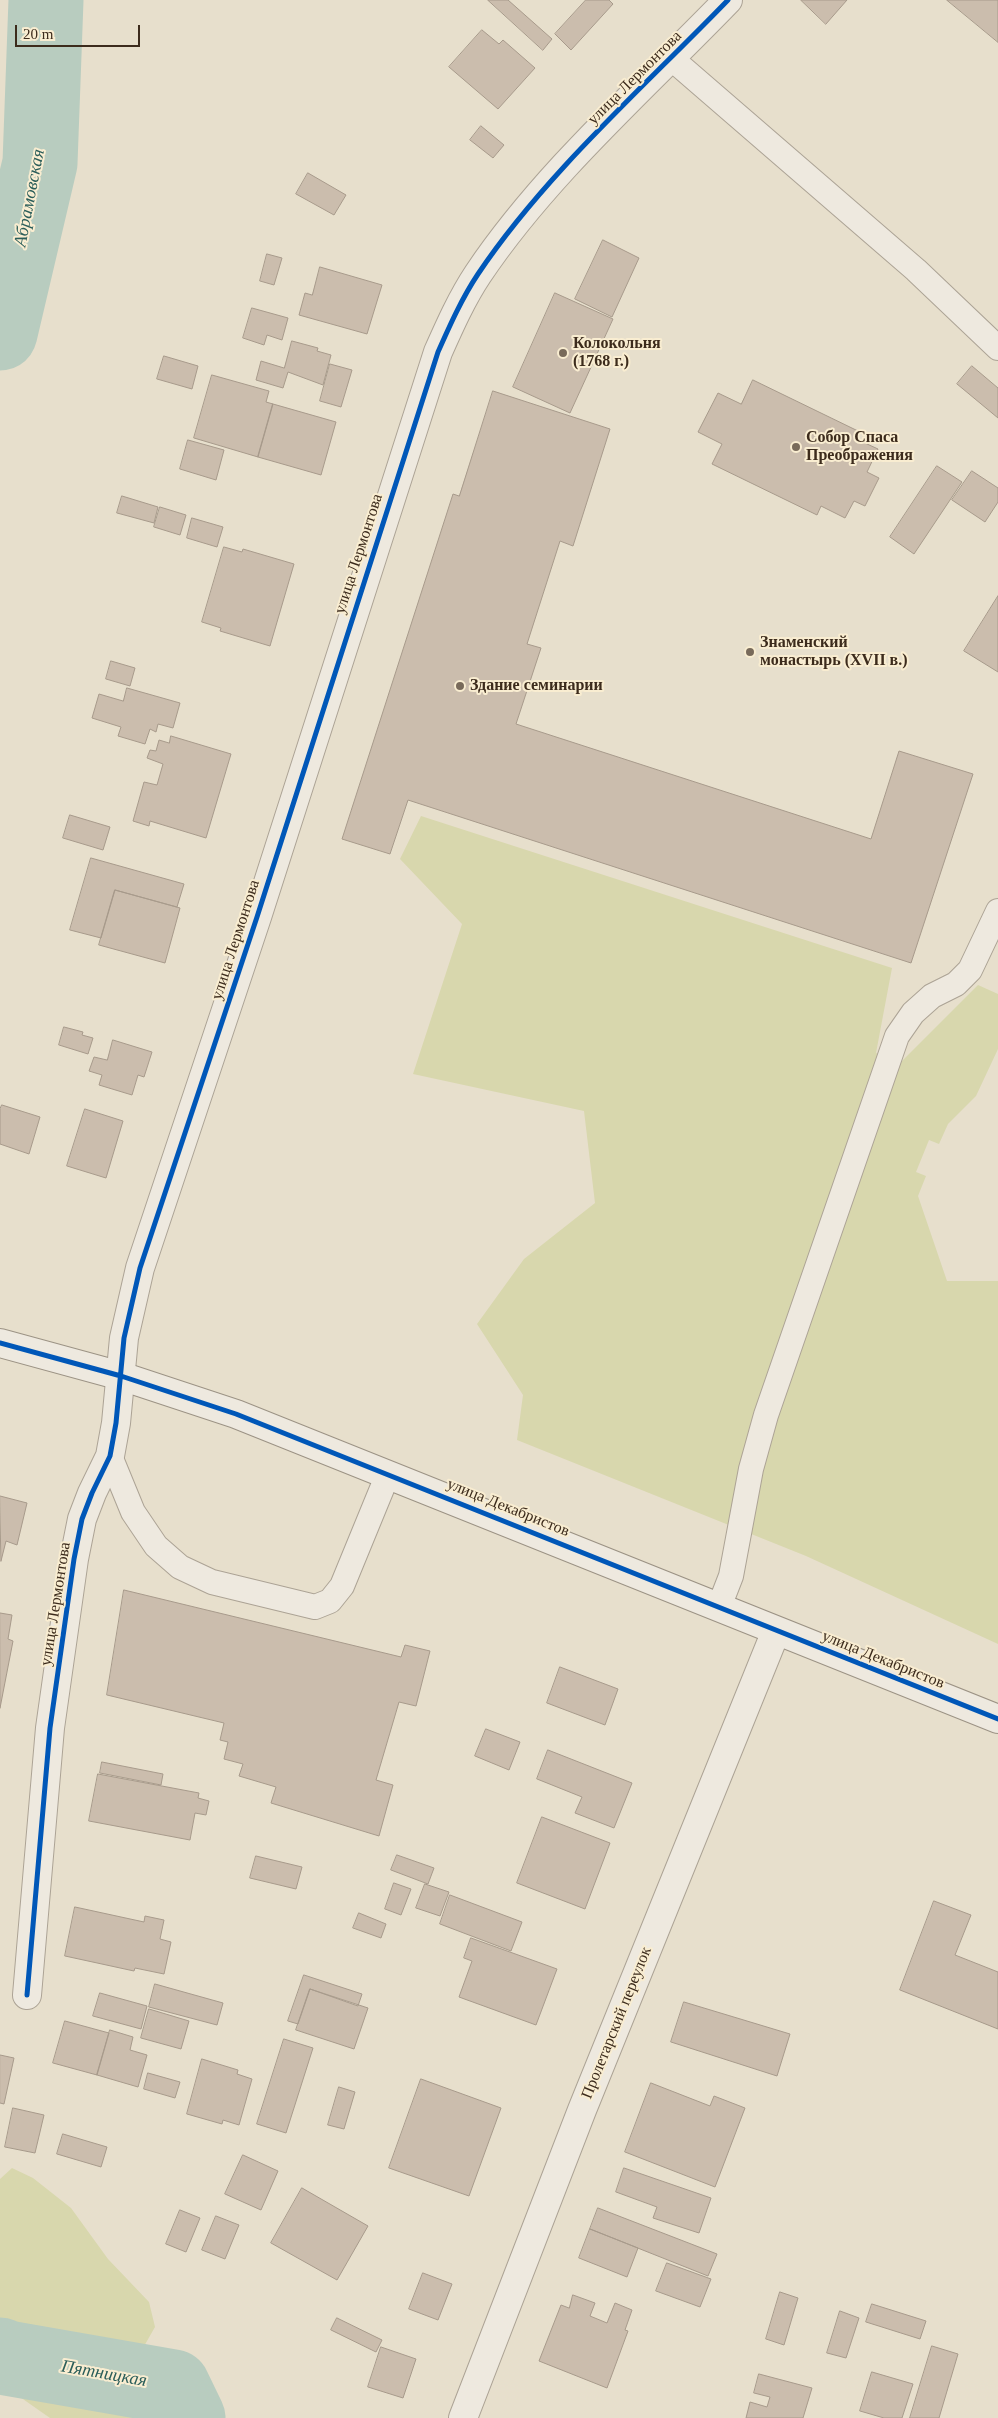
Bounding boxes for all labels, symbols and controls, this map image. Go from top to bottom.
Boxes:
scale bar [18,15,142,47]
text: 20 m [23,26,53,42]
street label: улица Лермонтова [584,27,686,129]
water label: Абрамовская [10,147,50,249]
place label: Колокольня (1768 г.) [573,334,661,372]
marker: Колокольня (1768 г.) [557,347,569,359]
place label: Собор Спаса Преображения [806,428,913,466]
marker: Собор Спаса Преображения [790,441,802,453]
street label: улица Лермонтова [331,492,387,616]
place label: Знаменский монастырь (XVII в.) [760,633,908,671]
marker: Знаменский монастырь (XVII в.) [744,646,756,658]
place label: Здание семинарии [470,676,603,696]
marker: Здание семинарии [454,680,466,692]
street label: улица Лермонтова [208,878,264,1002]
street label: улица Декабристов [444,1475,572,1541]
street label: улица Лермонтова [37,1541,75,1667]
street label: улица Декабристов [819,1627,947,1693]
street label: Пролетарский переулок [578,1944,656,2102]
water label: Пятницкая [59,2356,149,2392]

